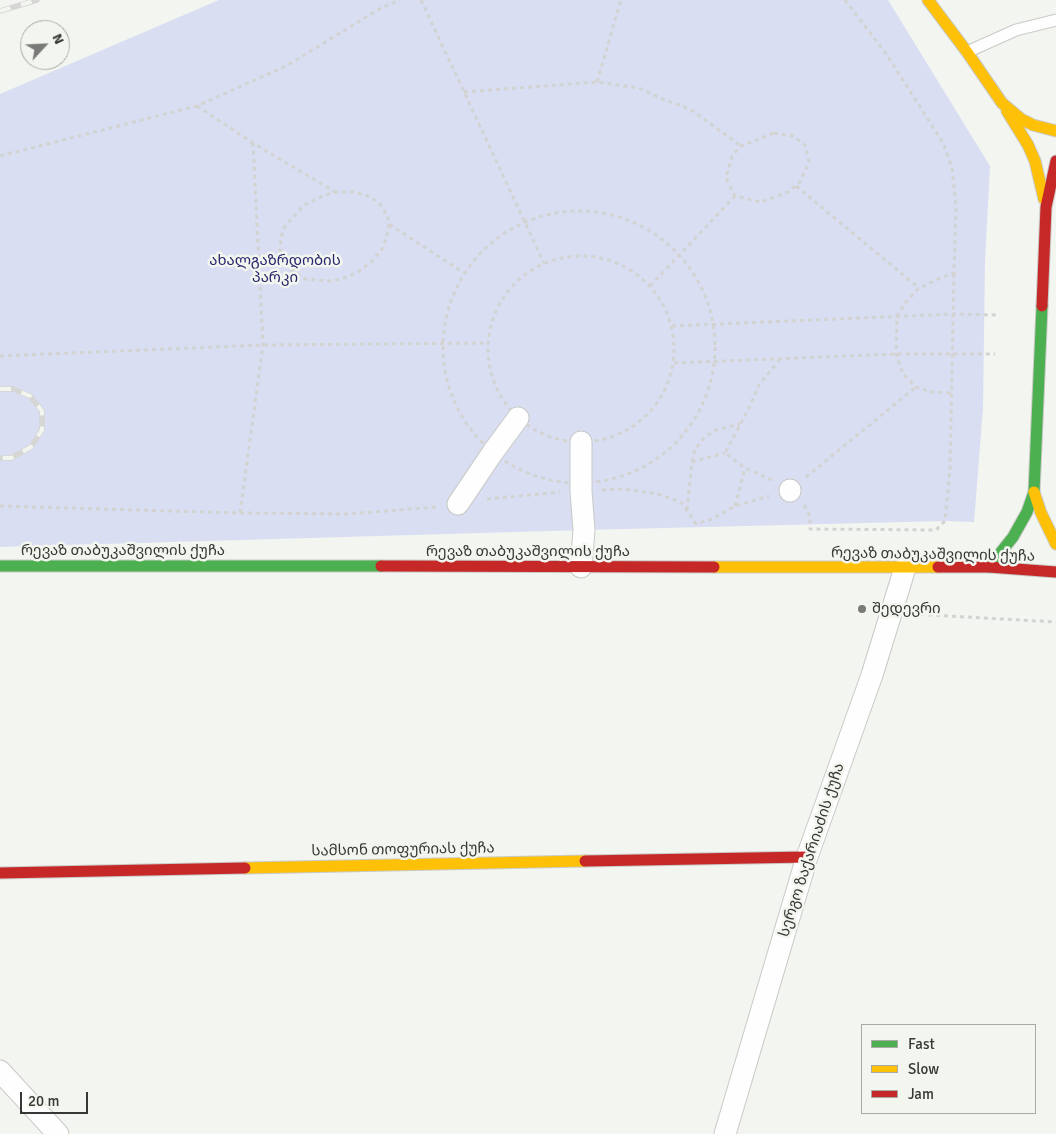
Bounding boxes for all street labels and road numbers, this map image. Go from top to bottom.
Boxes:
street label: რევაზ თაბუკაშვილის ქუჩა [21,542,225,560]
street label: რევაზ თაბუკაშვილის ქუჩა [426,543,630,561]
street label: რევაზ თაბუკაშვილის ქუჩა [831,544,1035,566]
street label: სერგო ზაქარიაძის ქუჩა [775,761,849,939]
street label: სამსონ თოფურიას ქუჩა [311,839,495,861]

